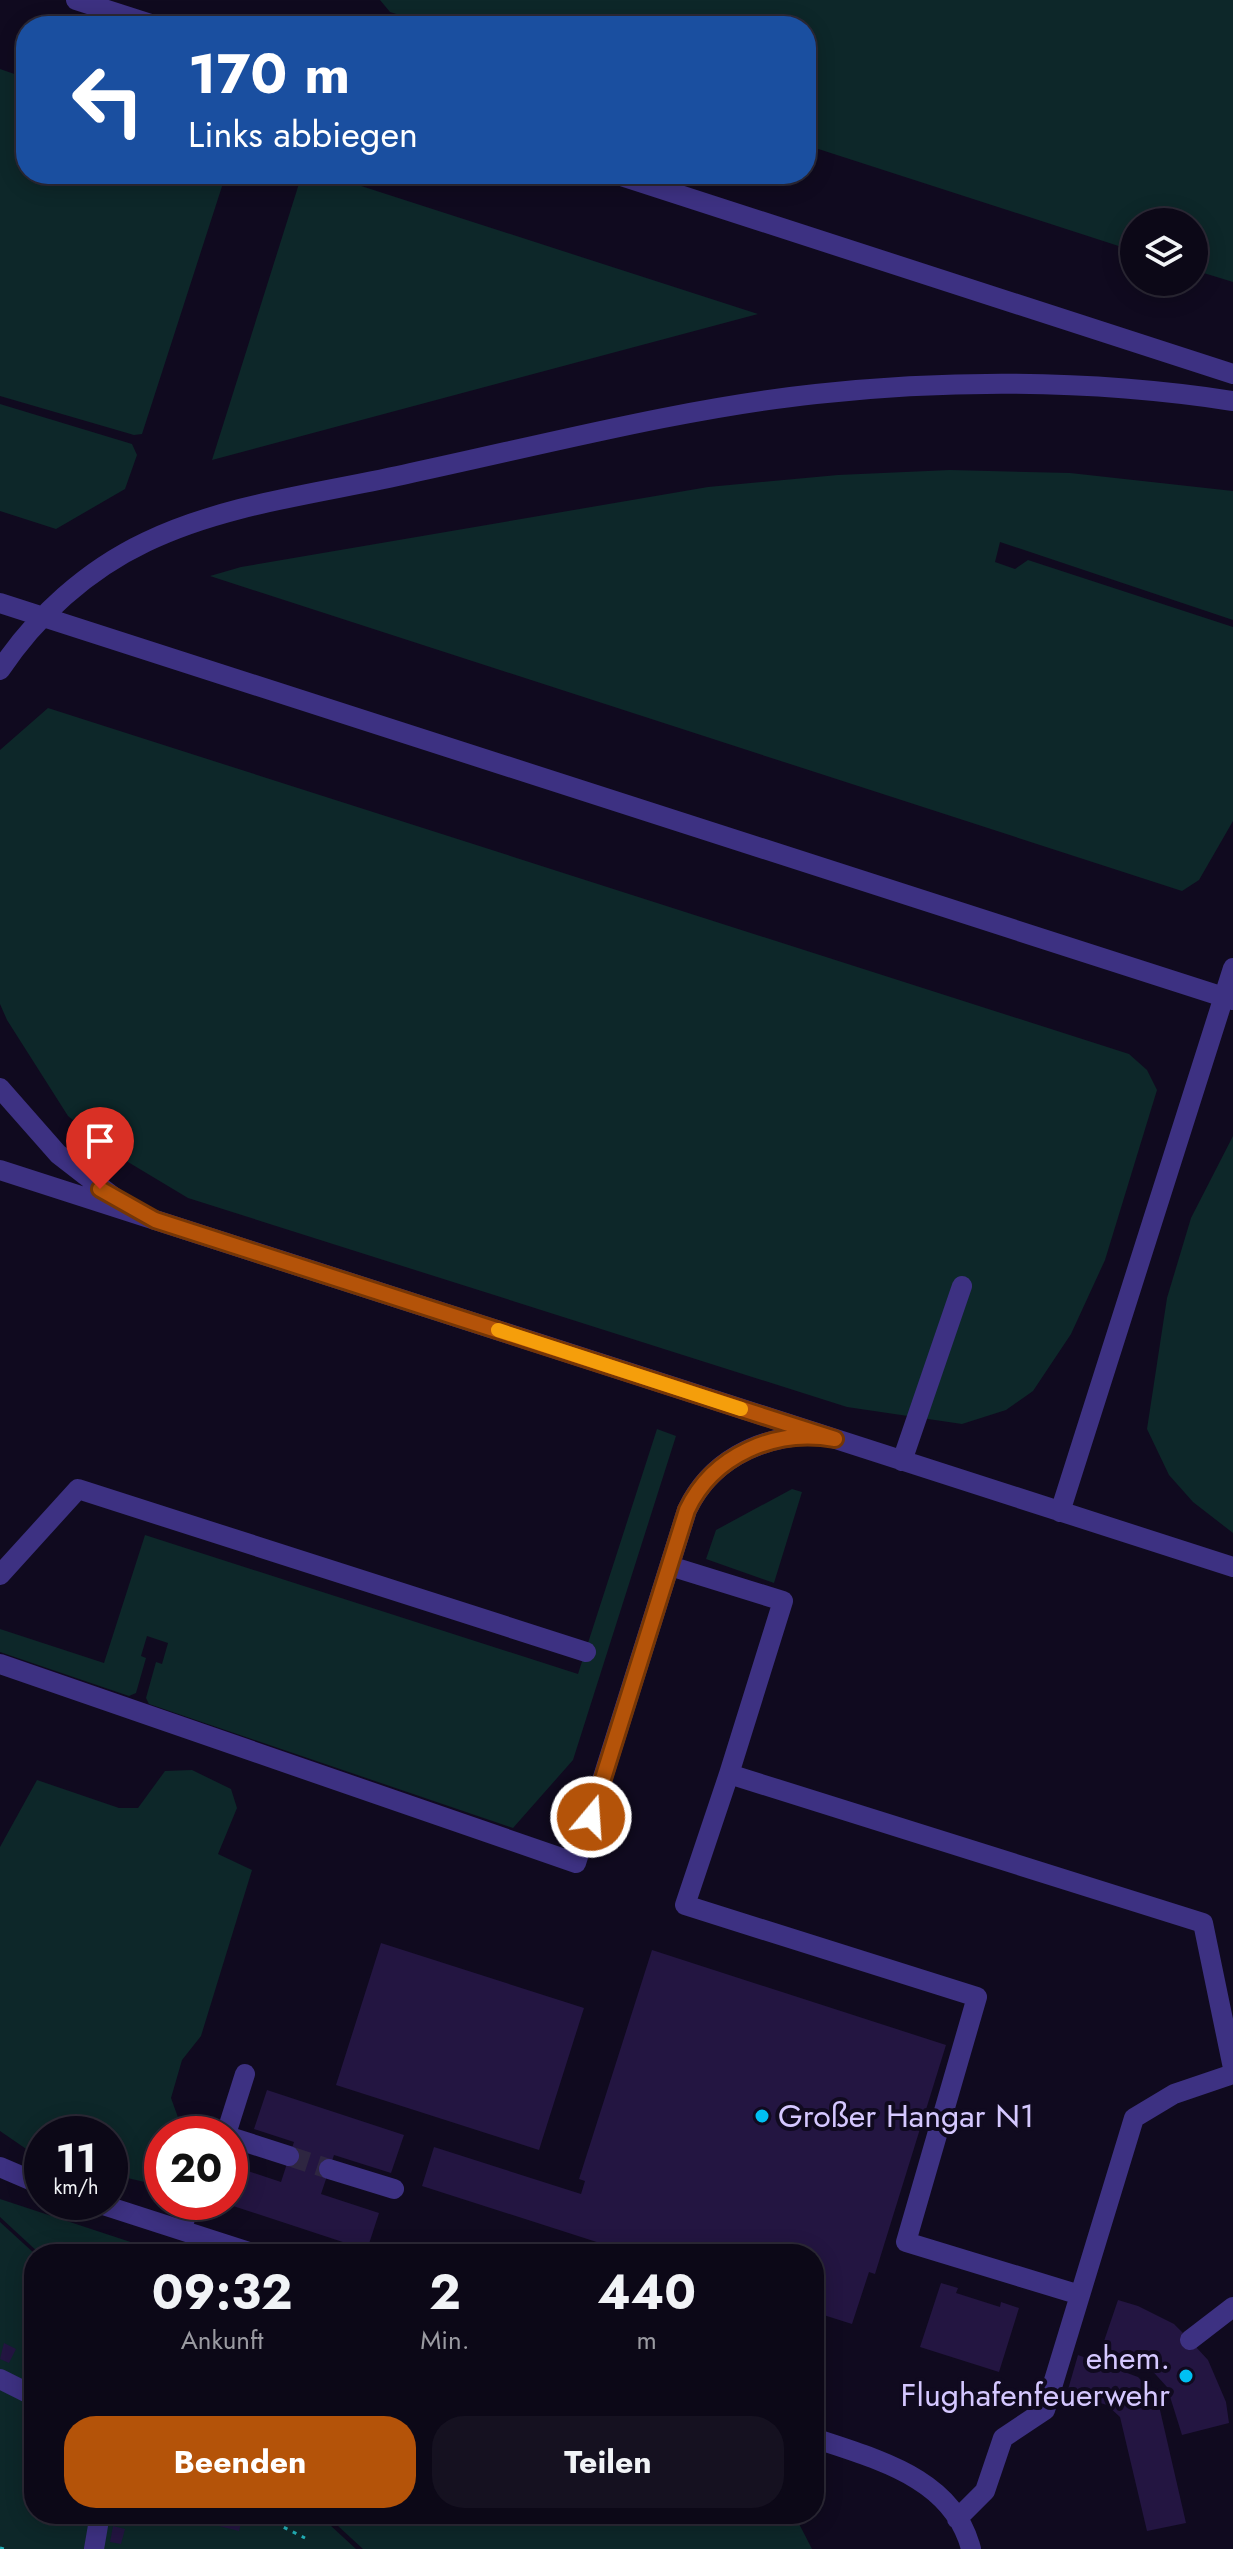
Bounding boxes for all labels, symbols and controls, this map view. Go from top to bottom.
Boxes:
text: 170 m [188,33,350,114]
icon: left [56,48,160,152]
text: Links abbiegen [188,108,418,160]
map controls [1120,208,1208,296]
button: layers [1120,208,1208,296]
pin [66,1107,134,1189]
icon: arrive [78,1119,122,1163]
position arrow [549,1775,633,1859]
place label: Großer Hangar N1 [778,2093,1034,2139]
marker: Großer Hangar N1 [753,2107,771,2125]
speed limit sign: 20 [144,2116,248,2220]
text: 11 [56,2129,96,2187]
text: km/h [53,2173,99,2202]
text: 09:32 [152,2258,292,2327]
text: 2 [429,2258,461,2327]
text: 440 [597,2258,696,2327]
text: Ankunft [181,2321,264,2359]
text: Min. [420,2321,470,2359]
text: m [637,2321,657,2359]
place label: ehem. Flughafenfeuerwehr [901,2335,1170,2418]
marker: ehem. Flughafenfeuerwehr [1177,2367,1195,2385]
button: Beenden [64,2416,416,2508]
button: Teilen [432,2416,784,2508]

